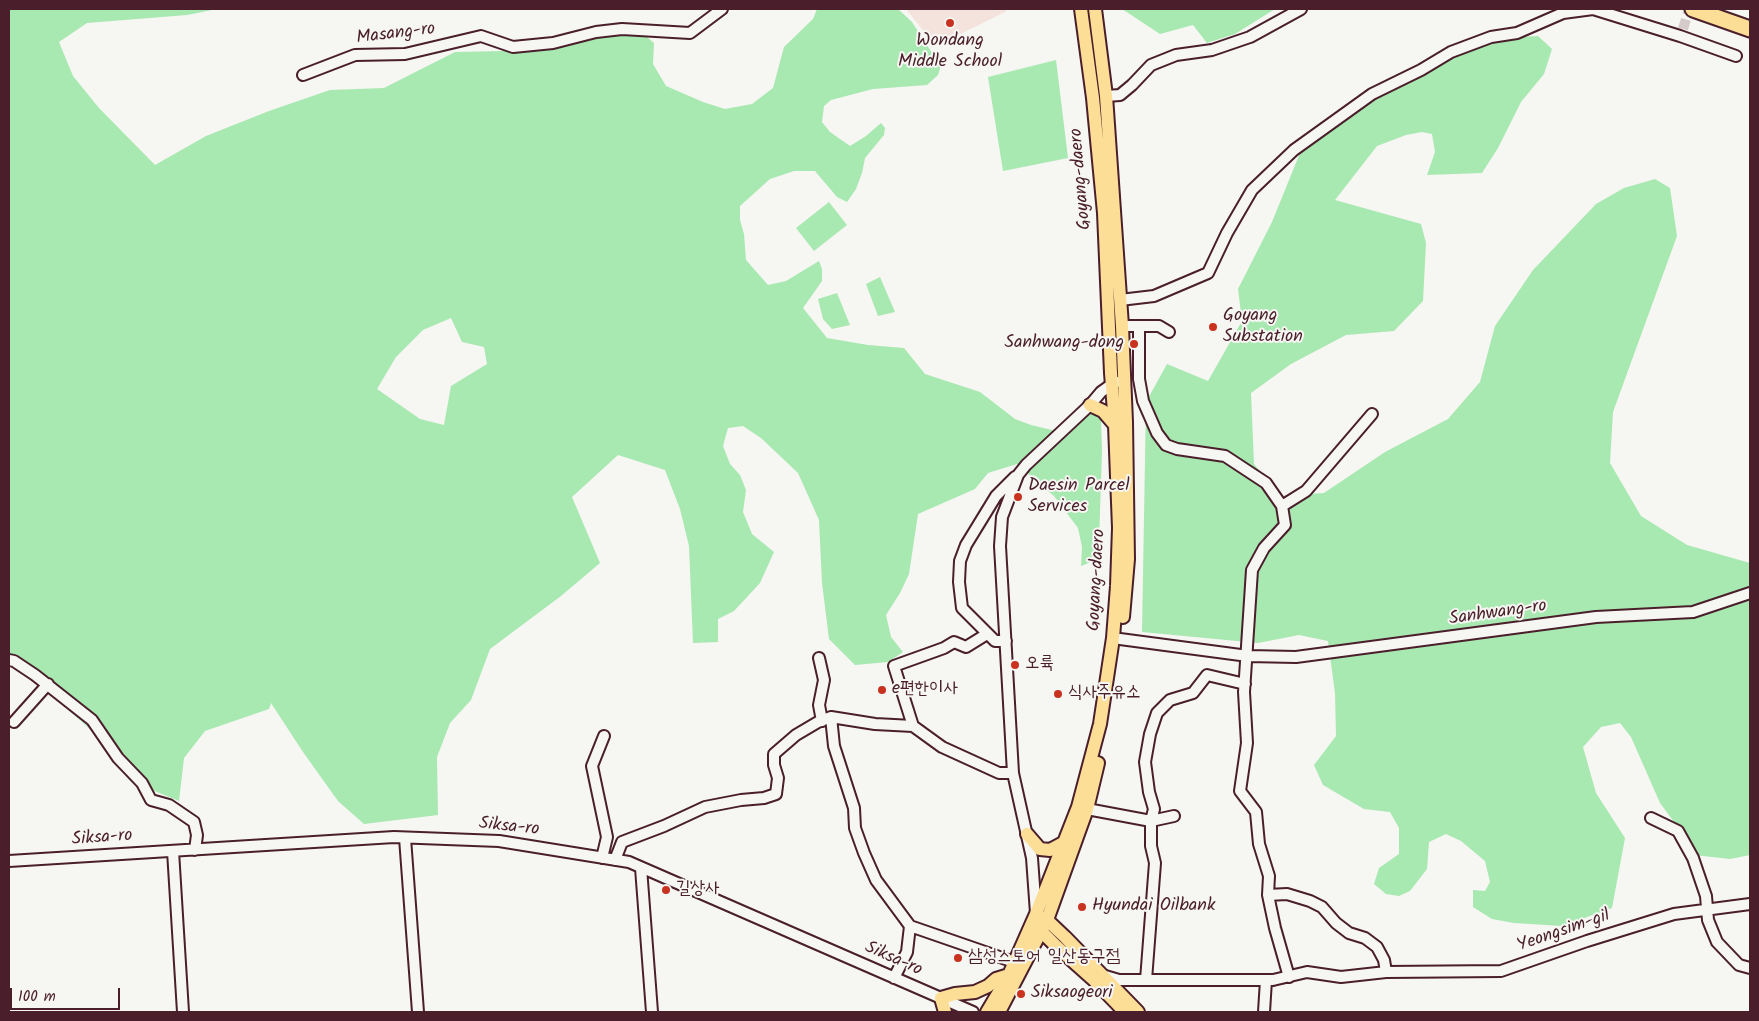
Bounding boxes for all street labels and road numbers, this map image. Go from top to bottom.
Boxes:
street label: Masang-ro [355,19,437,51]
street label: Goyang-daero [1067,127,1097,231]
street label: Goyang-daero [1085,528,1111,632]
street label: Sanhwang-ro [1448,596,1548,632]
street label: Siksa-ro [478,814,540,842]
street label: Siksa-ro [71,826,133,852]
street label: Yeongsim-gil [1515,906,1613,958]
street label: Siksa-ro [861,938,925,982]

